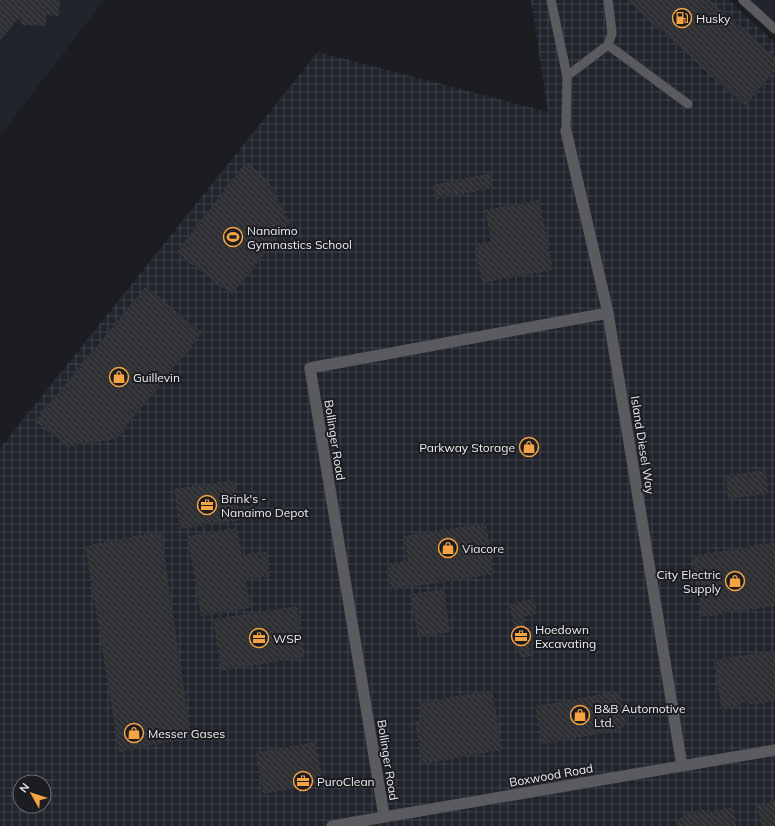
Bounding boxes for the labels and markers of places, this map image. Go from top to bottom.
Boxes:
fuel station icon: Husky [671,7,693,29]
place label: Husky [696,11,731,26]
place label: Nanaimo Gymnastics School [247,223,352,252]
sports icon: Nanaimo Gymnastics School [222,226,244,248]
shop icon: Guillevin [108,366,130,388]
place label: Guillevin [133,370,180,385]
shop icon: Parkway Storage [518,436,540,458]
place label: Parkway Storage [419,440,515,455]
place label: Brink's - Nanaimo Depot [221,491,308,520]
office icon: Brink's - Nanaimo Depot [196,494,218,516]
shop icon: Viacore [437,537,459,559]
place label: Viacore [462,541,504,556]
place label: City Electric Supply [656,567,722,596]
shop icon: City Electric Supply [724,570,746,592]
place label: Hoedown Excavating [535,622,596,651]
office icon: Hoedown Excavating [510,625,532,647]
office icon: WSP [248,627,270,649]
place label: WSP [273,631,302,646]
place label: B&B Automotive Ltd. [594,701,685,730]
shop icon: B&B Automotive Ltd. [569,704,591,726]
shop icon: Messer Gases [123,722,145,744]
place label: Messer Gases [148,726,225,741]
office icon: PuroClean [292,770,314,792]
place label: PuroClean [317,774,375,789]

